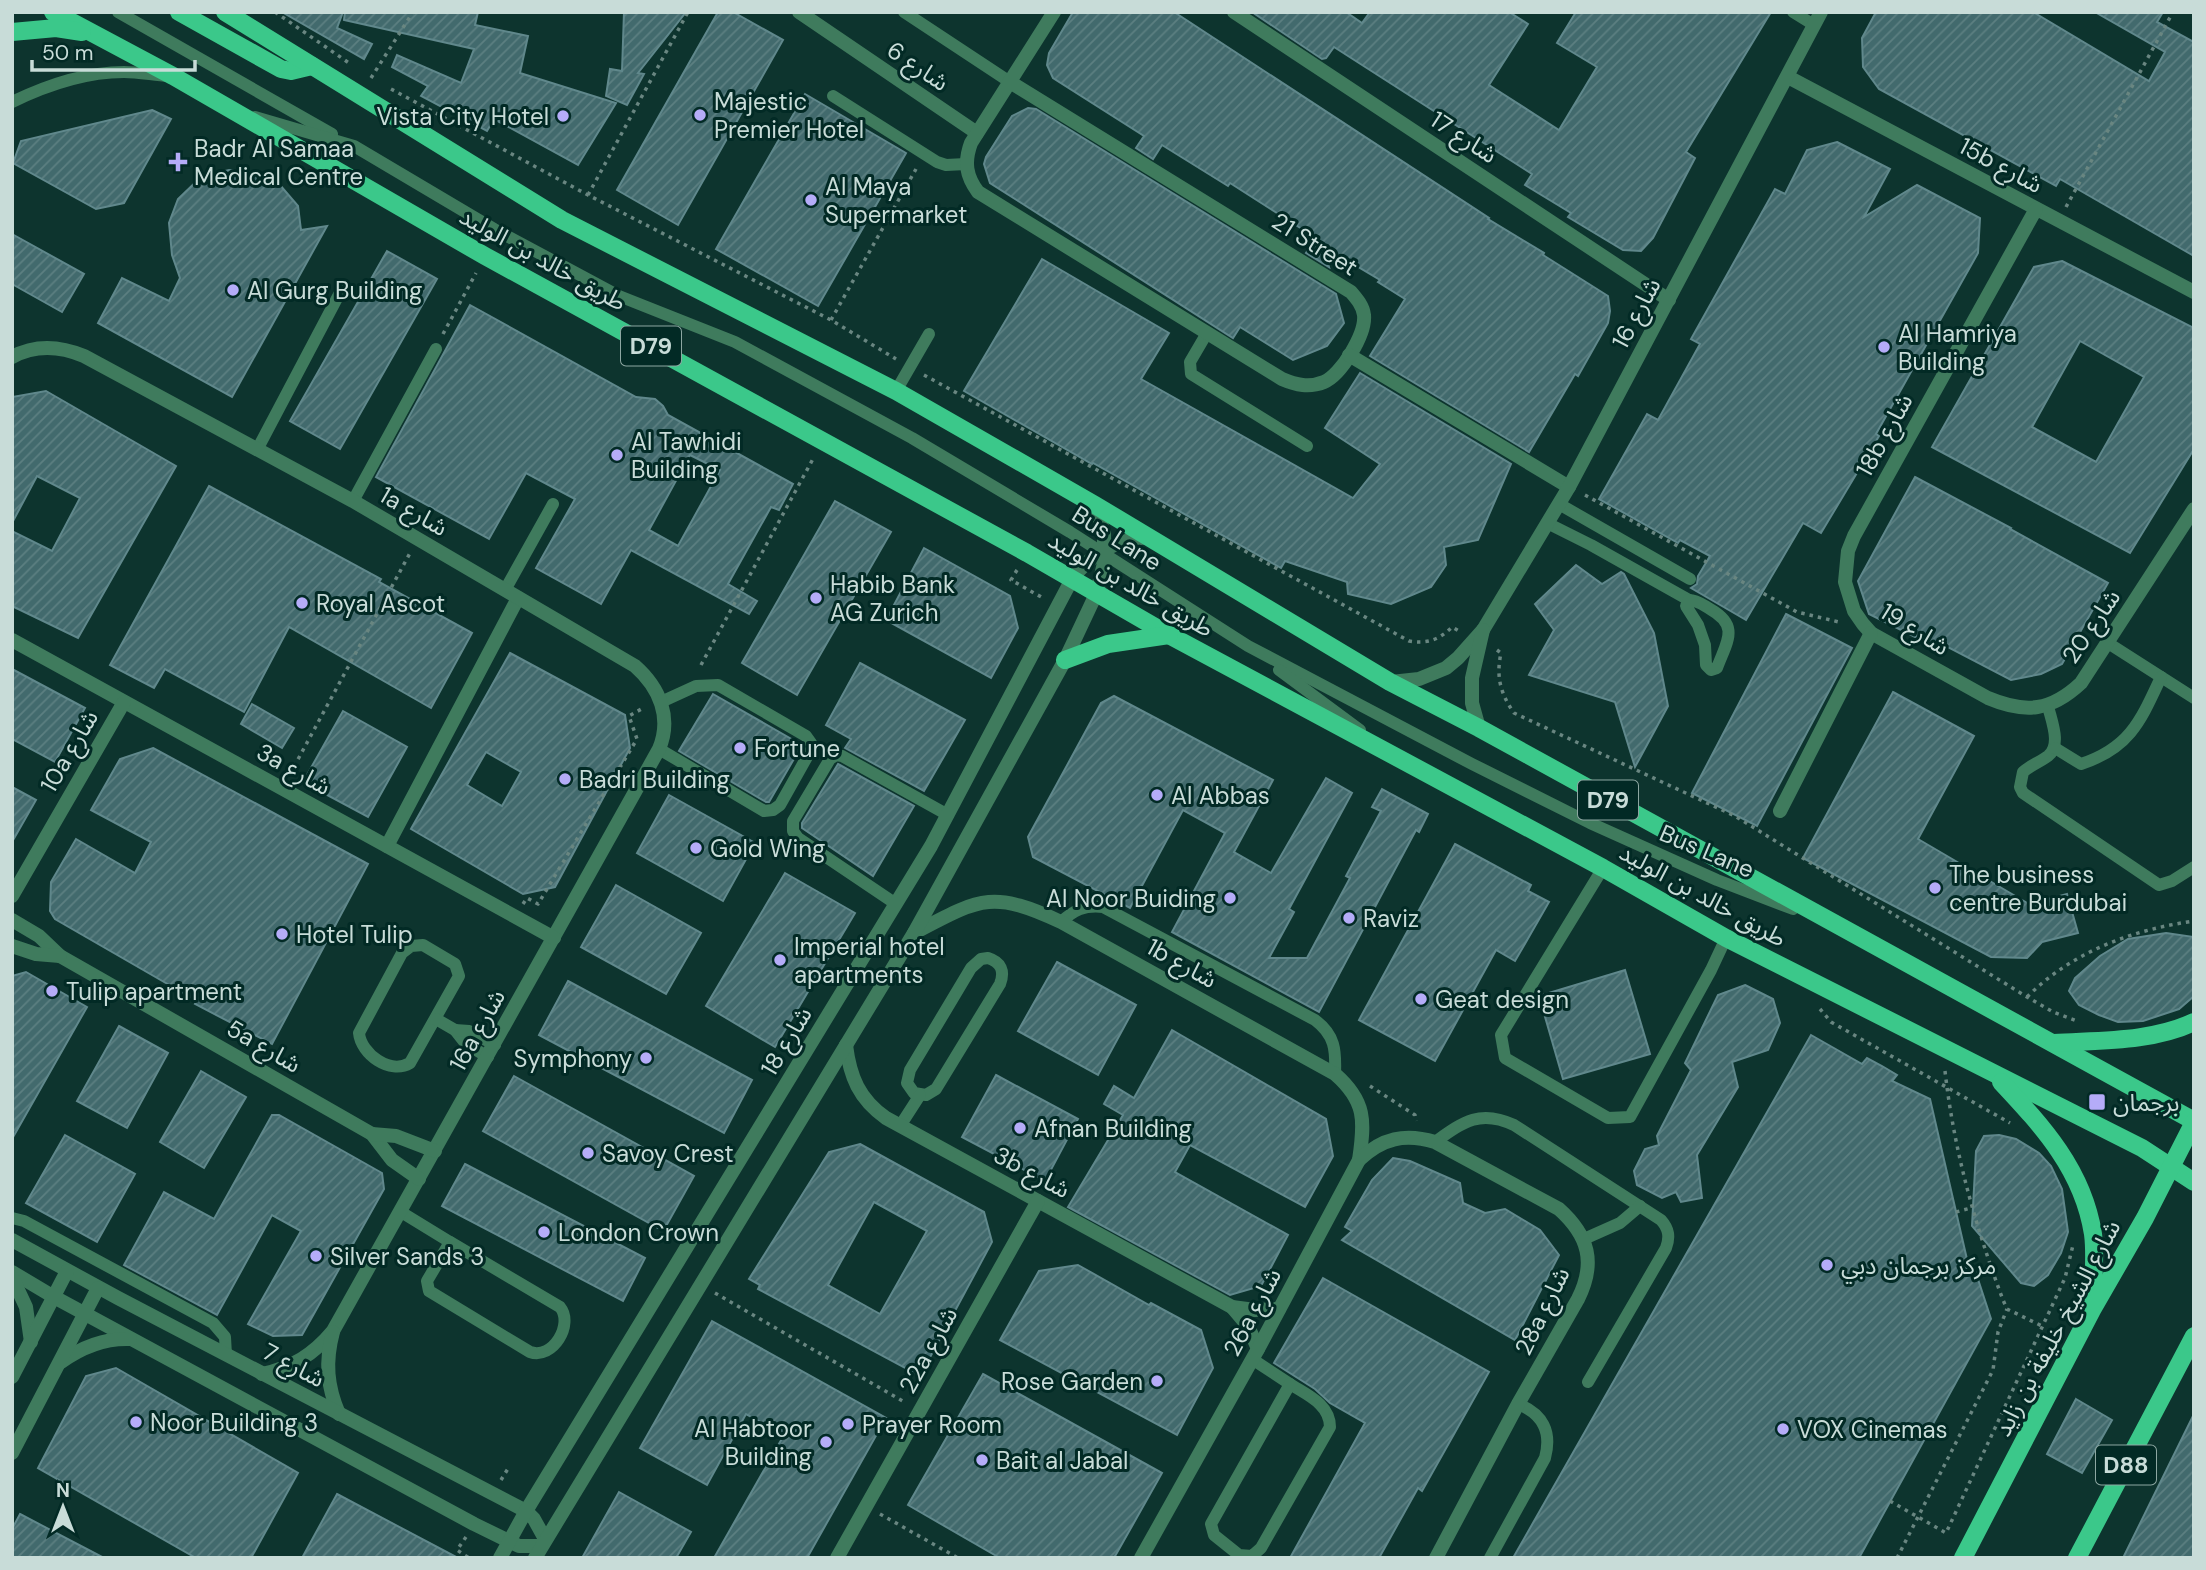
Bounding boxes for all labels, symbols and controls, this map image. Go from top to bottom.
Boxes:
scale bar [32,28,194,72]
street label: شارع 6 [880,34,955,100]
text: 50 m [42,39,93,67]
place label: Majestic Premier Hotel [714,86,864,145]
place label: Vista City Hotel [377,101,549,132]
street label: شارع 17 [1424,104,1503,172]
marker: Majestic Premier Hotel [692,107,708,123]
marker: Vista City Hotel [555,108,571,124]
street label: 15b شارع [1953,130,2048,202]
place label: Badr Al Samaa Medical Centre [194,133,363,192]
marker: Badr Al Samaa Medical Centre [168,152,188,172]
place label: Al Maya Supermarket [825,171,967,230]
marker: Al Maya Supermarket [803,192,819,208]
street label: طريق خالد بن الوليد [454,200,632,318]
street label: 21 Street [1266,205,1364,283]
street label: شارع 16 [1605,272,1669,355]
place label: Al Gurg Building [247,275,422,306]
marker: Al Gurg Building [225,282,241,298]
place label: Al Hamriya Building [1898,318,2017,377]
road number: D79 [621,326,681,366]
marker: Al Hamriya Building [1876,339,1892,355]
street label: 18b شارع [1849,388,1921,483]
place label: Al Tawhidi Building [631,426,742,485]
marker: Al Tawhidi Building [609,447,625,463]
street label: 1a شارع [373,479,454,545]
street label: Bus Lane [1066,498,1168,578]
street label: طريق خالد بن الوليد [1043,524,1219,644]
place label: Habib Bank AG Zurich [830,569,955,628]
street label: شارع 20 [2055,583,2129,670]
place label: Royal Ascot [316,588,445,619]
marker: Habib Bank AG Zurich [808,590,824,606]
marker: Royal Ascot [294,595,310,611]
street label: شارع 19 [1874,596,1955,664]
street label: 10a شارع [33,704,107,799]
place label: Fortune [754,733,840,764]
street label: 3a شارع [250,736,337,804]
marker: Fortune [732,740,748,756]
place label: Badri Building [579,764,730,795]
marker: Badri Building [557,771,573,787]
place label: Al Abbas [1171,780,1270,811]
road number: D79 [1578,780,1638,820]
marker: Al Abbas [1149,787,1165,803]
street label: Bus Lane [1655,817,1759,885]
place label: Gold Wing [710,833,825,864]
street label: طريق خالد بن الوليد [1614,836,1792,954]
marker: Gold Wing [688,840,704,856]
place label: The business centre Burdubai [1949,859,2127,918]
marker: The business centre Burdubai [1927,880,1943,896]
place label: Al Noor Buiding [1046,883,1216,914]
marker: Al Noor Buiding [1222,890,1238,906]
place label: Raviz [1363,903,1419,934]
marker: Raviz [1341,910,1357,926]
place label: Hotel Tulip [296,919,413,950]
marker: Hotel Tulip [274,926,290,942]
place label: Imperial hotel apartments [794,931,945,990]
street label: 1b شارع [1140,931,1223,997]
marker: Imperial hotel apartments [772,952,788,968]
place label: Tulip apartment [66,976,242,1007]
marker: Tulip apartment [44,983,60,999]
street label: 16a شارع [442,984,514,1077]
place label: Geat design [1435,984,1569,1015]
marker: Geat design [1413,991,1429,1007]
street label: شارع 18 [753,1001,820,1082]
street label: 5a شارع [220,1012,307,1081]
place label: Symphony [514,1043,632,1074]
marker: Symphony [638,1050,654,1066]
place label: برجمان [2113,1087,2179,1118]
marker: برجمان [2087,1092,2107,1112]
place label: Afnan Building [1034,1113,1192,1144]
marker: Afnan Building [1012,1120,1028,1136]
place label: Savoy Crest [602,1138,734,1169]
street label: 3b شارع [987,1139,1076,1207]
marker: Savoy Crest [580,1145,596,1161]
street label: شارع الشيخ خليفة بن زايد [1987,1214,2129,1443]
place label: London Crown [558,1217,719,1248]
marker: London Crown [536,1224,552,1240]
place label: Silver Sands 3 [330,1241,484,1272]
marker: Silver Sands 3 [308,1248,324,1264]
place label: مركز برجمان دبي [1841,1250,1996,1284]
marker: مركز برجمان دبي [1819,1257,1835,1273]
street label: 28a شارع [1507,1262,1578,1361]
street label: 26a شارع [1216,1263,1290,1362]
street label: 22a شارع [892,1301,966,1400]
street label: شارع 7 [257,1336,330,1396]
place label: Rose Garden [1001,1366,1143,1397]
marker: Rose Garden [1149,1373,1165,1389]
place label: Noor Building 3 [150,1407,318,1438]
place label: Prayer Room [862,1409,1002,1440]
place label: Al Habtoor Building [694,1413,812,1472]
marker: Noor Building 3 [128,1414,144,1430]
place label: VOX Cinemas [1797,1414,1948,1445]
marker: Prayer Room [840,1416,856,1432]
marker: VOX Cinemas [1775,1421,1791,1437]
marker: Al Habtoor Building [818,1434,834,1450]
place label: Bait al Jabal [996,1445,1128,1476]
road number: D88 [2096,1446,2156,1484]
marker: Bait al Jabal [974,1452,990,1468]
north arrow [28,1472,98,1542]
text: N [56,1478,70,1503]

